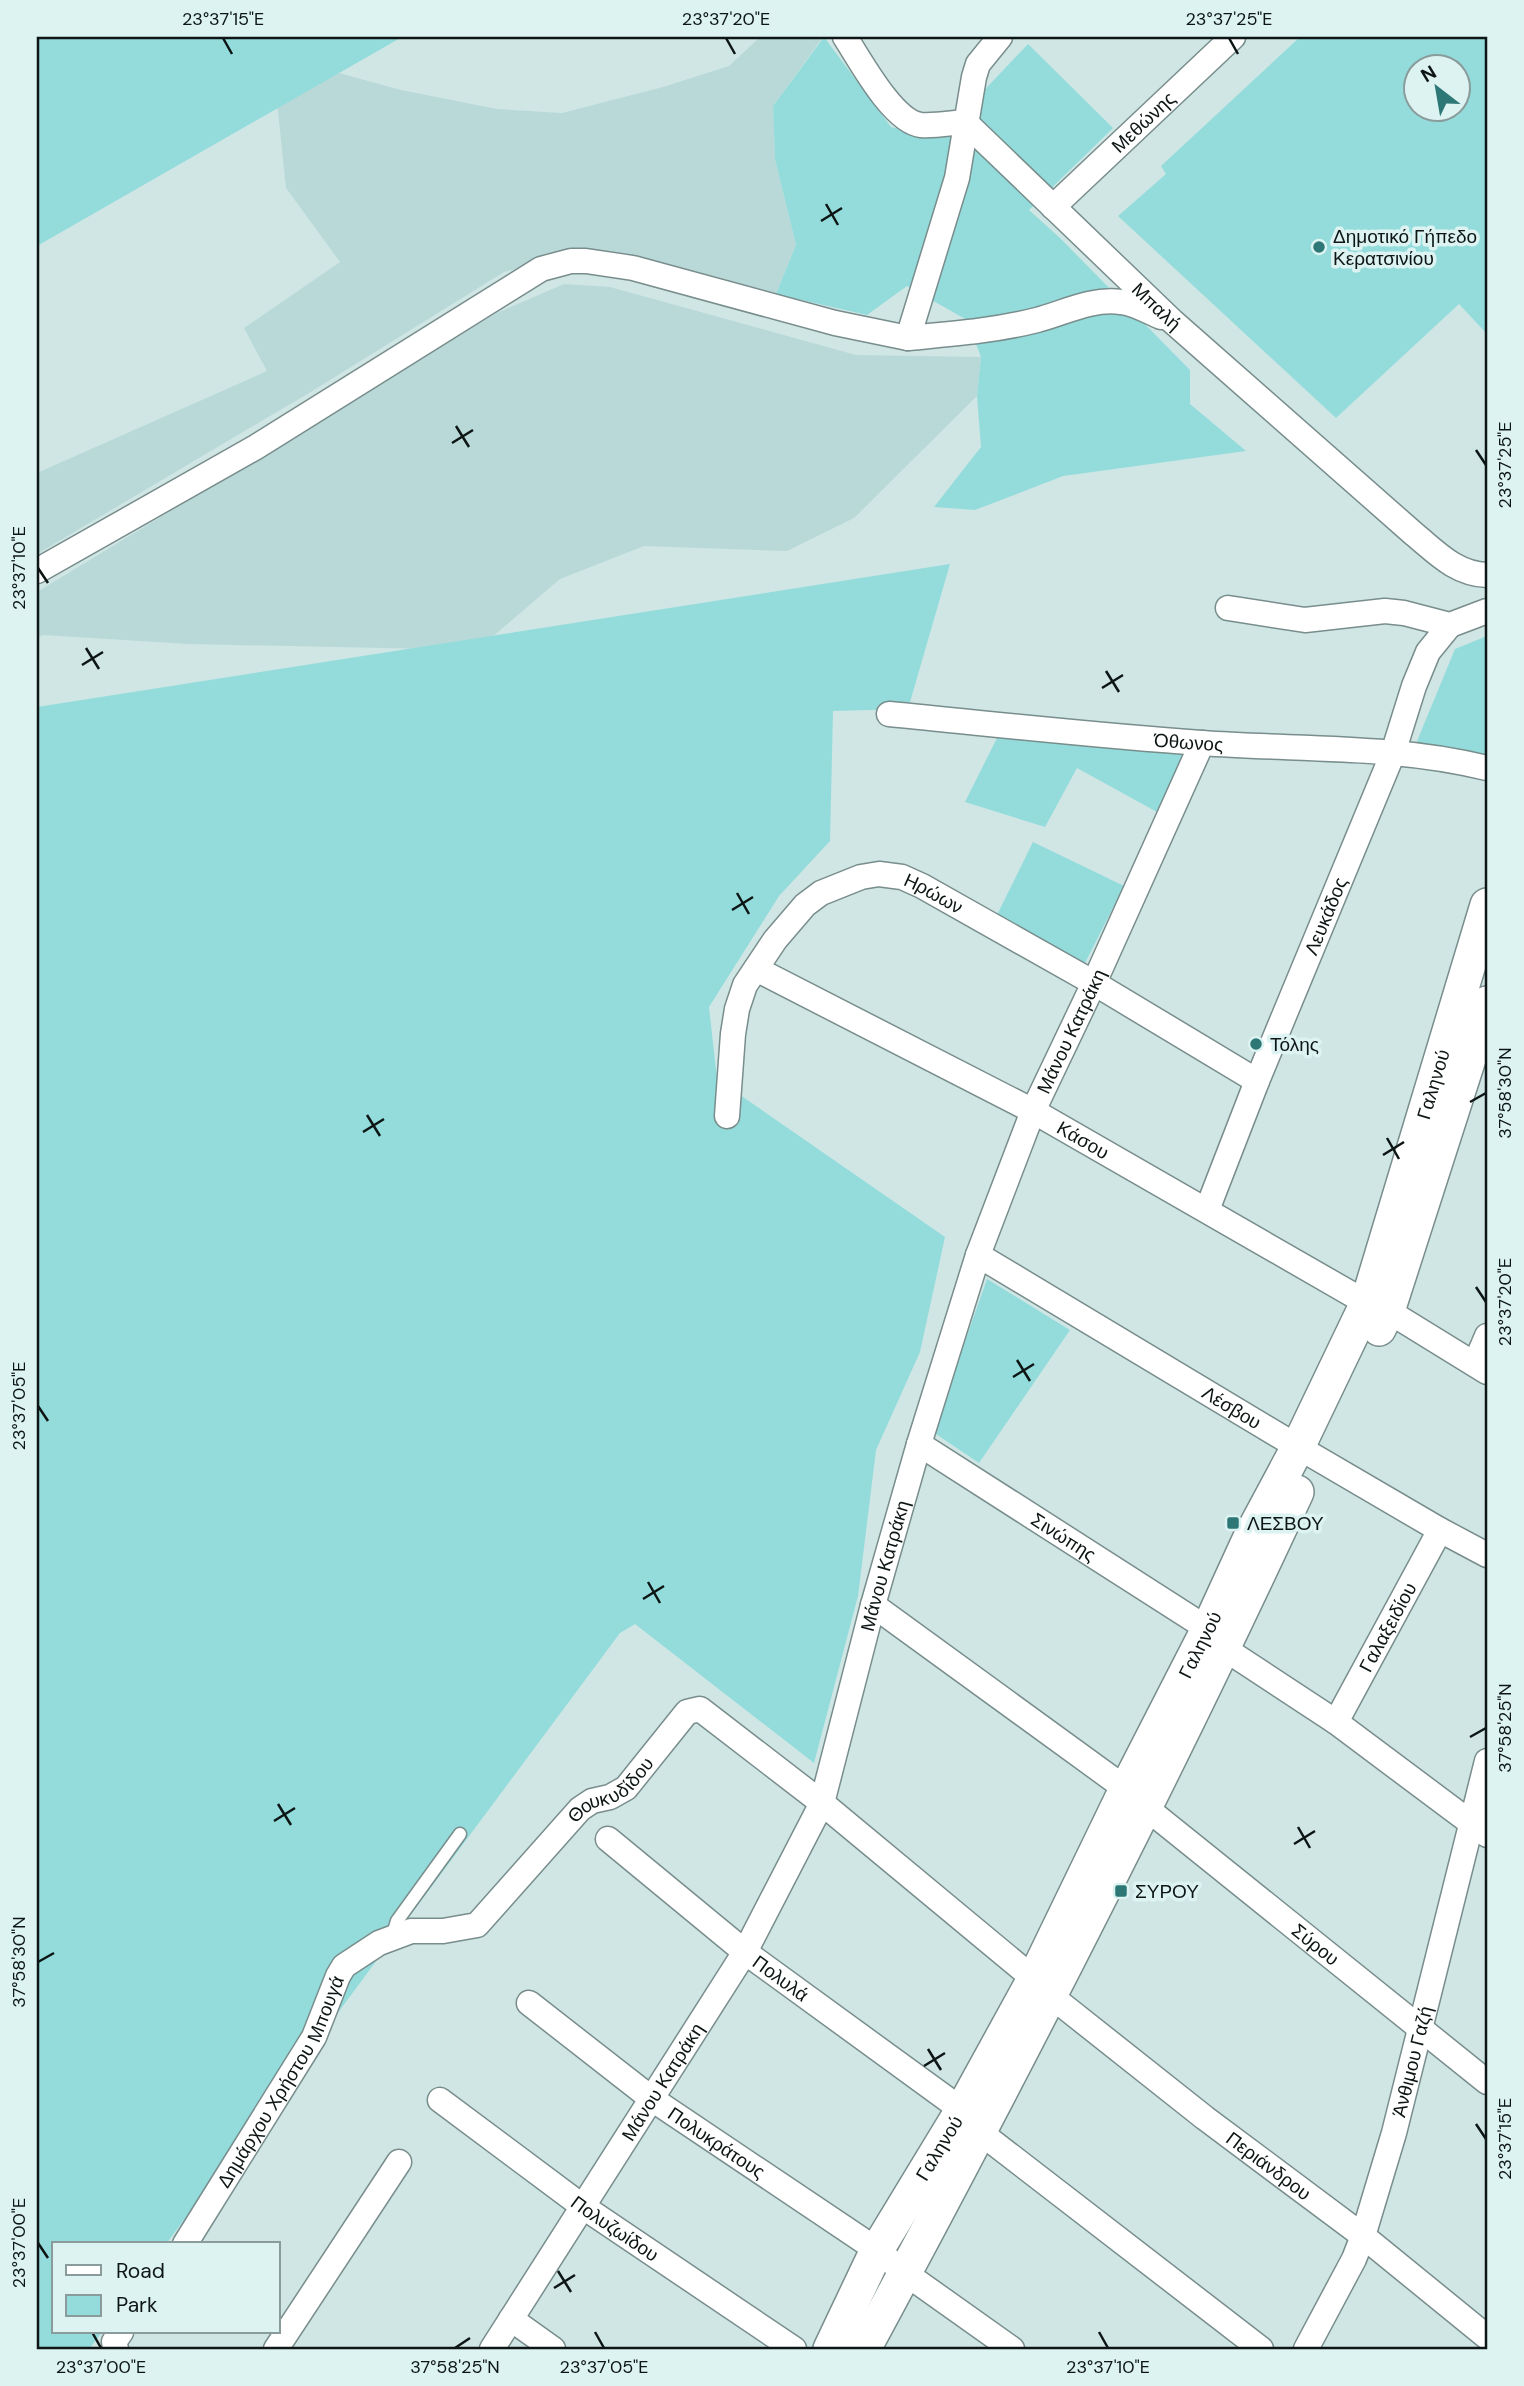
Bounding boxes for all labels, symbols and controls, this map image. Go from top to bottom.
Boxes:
text: 23°37'15"E [182,7,264,31]
text: 23°37'20"E [682,7,770,31]
text: 23°37'25"E [1186,7,1272,31]
north arrow [1402,52,1472,122]
text: N [1416,60,1441,88]
street label: Μεθώνης [1106,86,1180,158]
place label: Δημοτικό Γήπεδο Κερατσινίου [1333,224,1477,271]
marker: Δημοτικό Γήπεδο Κερατσινίου [1311,239,1327,255]
street label: Μπαλή [1127,277,1187,336]
text: 23°37'25"E [1493,422,1517,508]
text: 23°37'10"E [7,526,31,610]
street label: Όθωνος [1152,727,1224,757]
street label: Ηρώων [900,867,968,919]
street label: Λευκάδος [1298,873,1353,959]
street label: Μάνου Κατράκη [1031,965,1111,1098]
place label: Τόλης [1270,1032,1319,1057]
marker: Τόλης [1248,1036,1264,1052]
street label: Γαληνού [1411,1046,1455,1122]
text: 37°58'30"N [1493,1047,1517,1139]
street label: Κάσου [1052,1115,1114,1165]
text: 23°37'20"E [1493,1258,1517,1346]
text: 23°37'05"E [7,1362,31,1450]
street label: Λέσβου [1198,1380,1266,1435]
street label: Μάνου Κατράκη [854,1497,915,1634]
street label: Σινώπης [1027,1507,1101,1567]
place label: ΛΕΣΒΟΥ [1247,1511,1324,1536]
marker: ΛΕΣΒΟΥ [1225,1515,1241,1531]
street label: Γαλαξειδίου [1353,1578,1422,1676]
street label: Γαληνού [1172,1607,1227,1683]
text: 37°58'25"N [1493,1683,1517,1773]
street label: Θουκυδίδου [561,1751,659,1828]
place label: ΣΥΡΟΥ [1135,1879,1199,1904]
marker: ΣΥΡΟΥ [1113,1883,1129,1899]
text: 37°58'30"N [7,1916,31,2008]
street label: Σύρου [1287,1918,1345,1971]
street label: Πολυλά [748,1949,814,2007]
street label: Δημάρχου Χρήστου Μπουγά [211,1972,350,2192]
street label: Άνθιμου Γαζή [1386,2003,1438,2120]
street label: Μάνου Κατράκη [616,2018,709,2145]
text: 23°37'15"E [1493,2098,1517,2180]
street label: Πολυκράτους [663,2101,770,2184]
street label: Γαληνού [910,2111,968,2185]
street label: Περιάνδρου [1221,2126,1316,2206]
street label: Πολυζωίδου [566,2190,664,2267]
text: 23°37'00"E [7,2198,31,2288]
legend [52,2242,280,2334]
text: Road [116,2257,165,2285]
text: Park [116,2291,158,2319]
text: 23°37'00"E [56,2355,146,2379]
text: 37°58'25"N [410,2355,500,2379]
text: 23°37'05"E [560,2355,648,2379]
text: 23°37'10"E [1066,2355,1150,2379]

